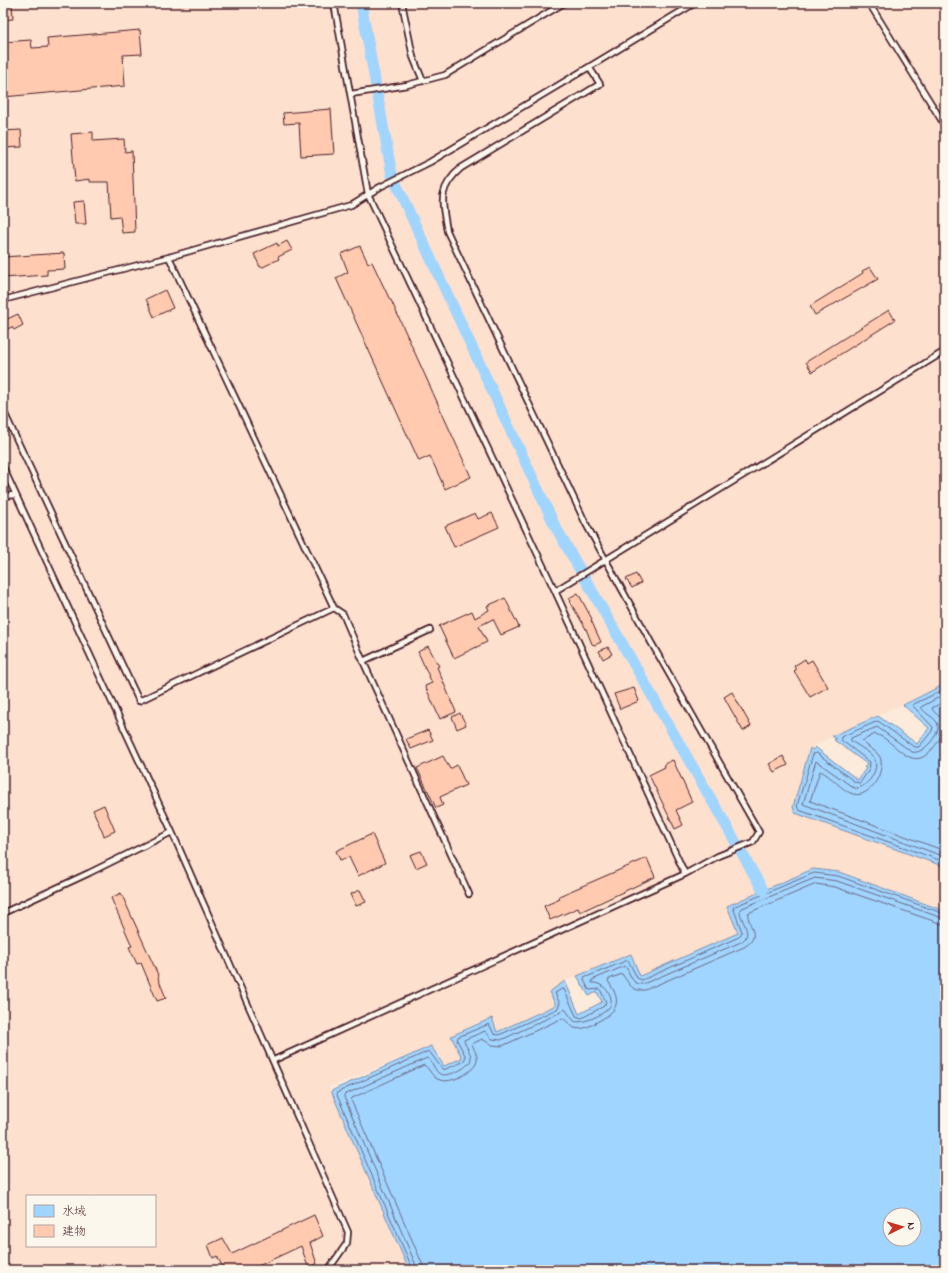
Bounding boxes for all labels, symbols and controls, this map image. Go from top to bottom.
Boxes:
legend [26,1195,156,1247]
text: 水域 [62,1203,86,1221]
north arrow [882,1207,922,1247]
text: N [903,1222,919,1231]
text: 建物 [62,1223,86,1241]

